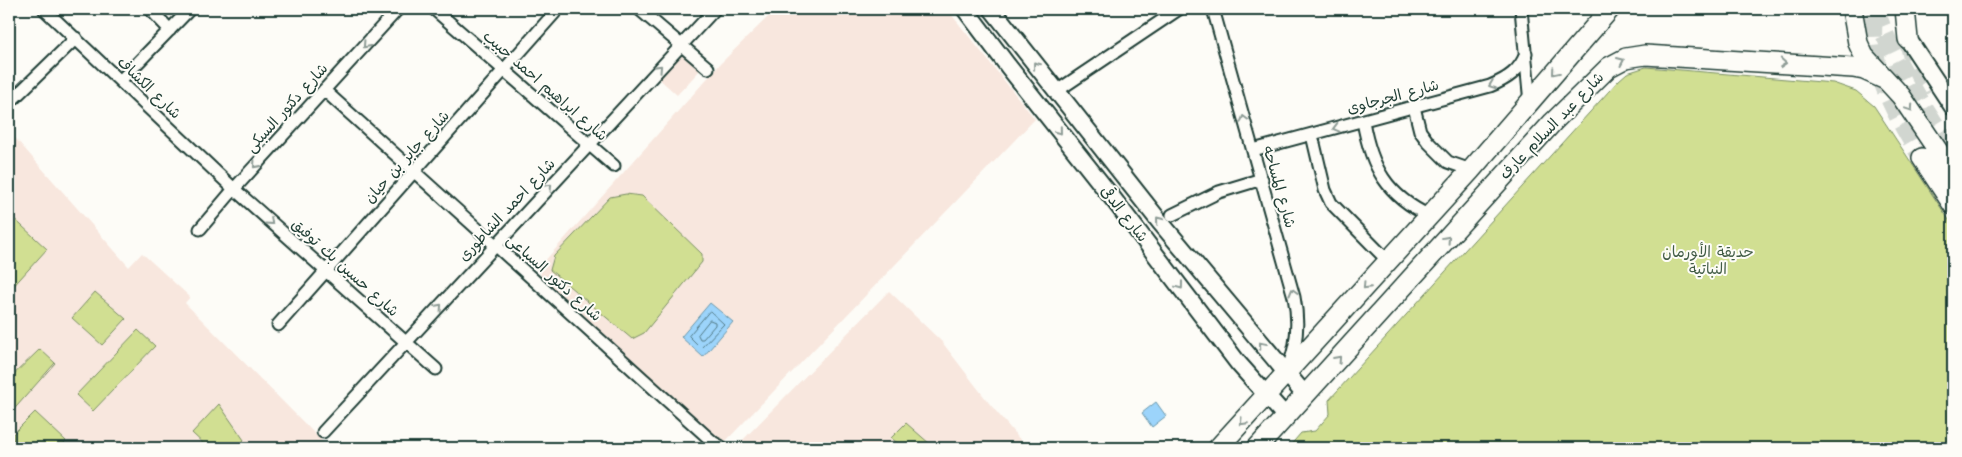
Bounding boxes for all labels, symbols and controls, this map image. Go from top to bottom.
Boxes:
street label: شارع ابراهيم احمد حبيب [477,26,612,147]
one-way arrow [362,39,371,48]
street label: شارع الكشاف [112,52,186,124]
one-way arrow [1616,57,1625,67]
one-way arrow [1779,58,1787,69]
street label: شارع دكتور السبكى [241,59,333,157]
one-way arrow [1034,62,1042,71]
one-way arrow [653,65,662,74]
one-way arrow [1552,67,1561,76]
street label: شارع عبد السلام عارف [1495,68,1609,184]
street label: شارع الجرجاوى [1345,75,1441,119]
one-way arrow [1488,79,1497,89]
one-way arrow [1904,102,1913,112]
street label: شارع جابر بن حيان [360,106,454,208]
one-way arrow [1240,115,1250,123]
one-way arrow [1331,122,1340,133]
one-way arrow [1053,125,1062,134]
street label: شارع المساحه [1257,143,1301,231]
street label: شارع احمد الشاطورى [454,154,560,266]
one-way arrow [253,159,262,168]
street label: شارع الدقى [1095,181,1153,247]
one-way arrow [543,184,552,193]
street label: شارع حسين بك توفيق [287,214,403,322]
one-way arrow [265,216,274,225]
one-way arrow [1156,217,1164,226]
street label: شارع دكتور السباعى [502,230,606,326]
one-way arrow [1441,235,1450,244]
park label: حديقة الأورمان النباتية [1662,242,1754,280]
one-way arrow [1174,280,1183,290]
one-way arrow [1363,280,1372,289]
one-way arrow [1288,288,1299,297]
one-way arrow [433,304,442,313]
one-way arrow [1259,342,1268,351]
one-way arrow [1332,356,1341,365]
one-way arrow [1239,416,1248,425]

